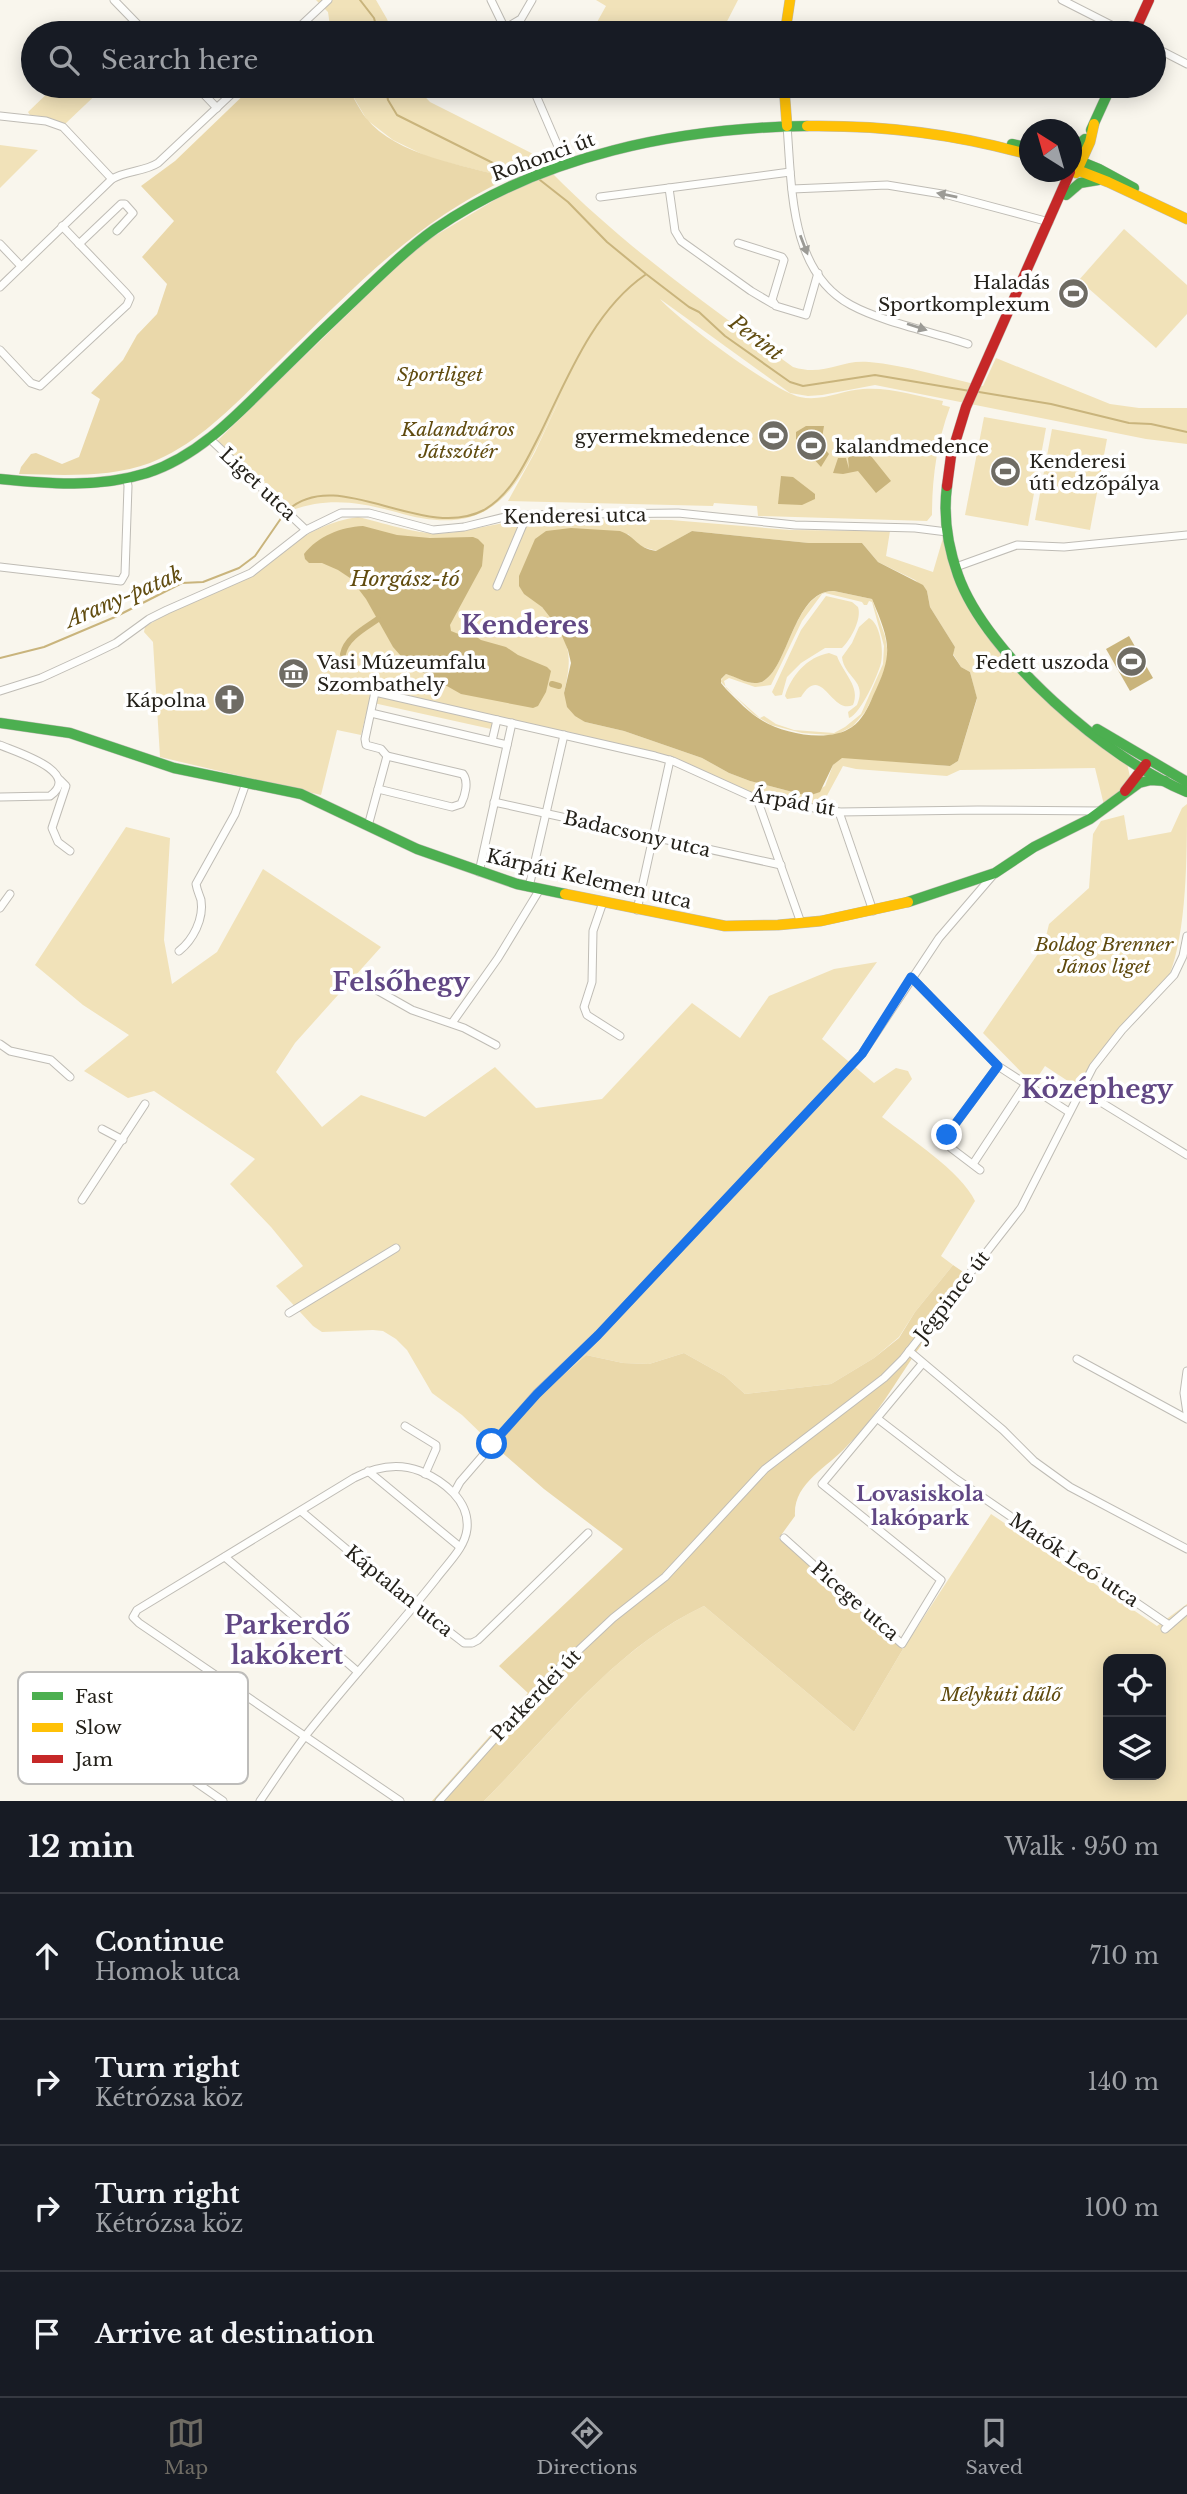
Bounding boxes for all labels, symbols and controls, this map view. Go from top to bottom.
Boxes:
search box [21,21,1166,98]
icon: search [45,41,83,79]
text: Search here [101,44,258,76]
north arrow [1019,119,1082,182]
street label: Rohonci út [488,127,598,186]
one-way arrow [936,190,958,201]
one-way arrow [799,234,810,255]
place label: Haladás Sportkomplexum [878,271,1050,316]
sports icon: Haladás Sportkomplexum [1056,276,1090,310]
water label: Perint [723,309,788,367]
one-way arrow [907,323,928,333]
park label: Sportliget [397,363,483,386]
park label: Kalandváros Játszótér [400,418,515,463]
sports icon: gyermekmedence [756,419,790,453]
place label: gyermekmedence [575,425,750,448]
sports icon: kalandmedence [795,429,829,463]
place label: kalandmedence [835,435,989,458]
street label: Liget utca [215,443,301,525]
place label: Kenderesi úti edzőpálya [1029,450,1160,495]
sports icon: Kenderesi úti edzőpálya [989,455,1023,489]
street label: Kenderesi utca [503,503,647,529]
water label: Arany-patak [59,561,186,634]
water label: Horgász-tó [349,566,460,592]
district label: Kenderes [461,609,589,641]
sports icon: Fedett uszoda [1115,645,1149,679]
place label: Vasi Múzeumfalu Szombathely [316,651,486,696]
place label: Fedett uszoda [975,651,1109,674]
museum icon: Vasi Múzeumfalu Szombathely [277,656,311,690]
church icon: Kápolna [212,683,246,717]
place label: Kápolna [126,689,206,712]
street label: Árpád út [748,783,838,821]
street label: Badacsony utca [561,806,713,862]
street label: Kárpáti Kelemen utca [484,844,694,914]
park label: Boldog Brenner János liget [1034,933,1174,978]
district label: Felsőhegy [332,966,470,998]
district label: Középhegy [1021,1073,1173,1105]
route end [931,1119,962,1150]
street label: Jégpince út [908,1246,995,1348]
route start [476,1428,507,1459]
district label: Lovasiskola lakópark [856,1481,984,1531]
street label: Matók Leó utca [1005,1508,1143,1612]
street label: Káptalan utca [341,1541,458,1642]
street label: Picege utca [806,1557,904,1646]
district label: Parkerdő lakókert [224,1609,351,1671]
street label: Parkerdei út [486,1644,586,1746]
map controls [1103,1654,1166,1780]
button: locate [1103,1654,1166,1717]
legend [18,1672,248,1784]
park label: Mélykúti dűlő [940,1683,1063,1706]
text: Fast [75,1685,114,1708]
text: Slow [75,1716,122,1739]
button: layers [1103,1717,1166,1780]
text: Jam [72,1748,113,1771]
text: 12 min [28,1828,134,1865]
text: Walk · 950 m [1005,1833,1159,1861]
text: Continue [95,1926,224,1958]
icon: ahead [28,1937,66,1975]
text: 710 m [1089,1942,1159,1970]
text: Homok utca [95,1958,240,1986]
text: Turn right [95,2052,240,2084]
icon: right [28,2063,66,2101]
text: 140 m [1088,2068,1159,2096]
text: Kétrózsa köz [95,2084,243,2112]
text: Turn right [95,2178,240,2210]
icon: right [28,2189,66,2227]
text: 100 m [1085,2194,1159,2222]
text: Kétrózsa köz [95,2210,243,2238]
icon: arrive [28,2315,66,2353]
text: Arrive at destination [95,2318,375,2350]
tab: Map [164,2414,208,2479]
tab: Directions [536,2414,637,2479]
tab: Saved [966,2414,1023,2479]

